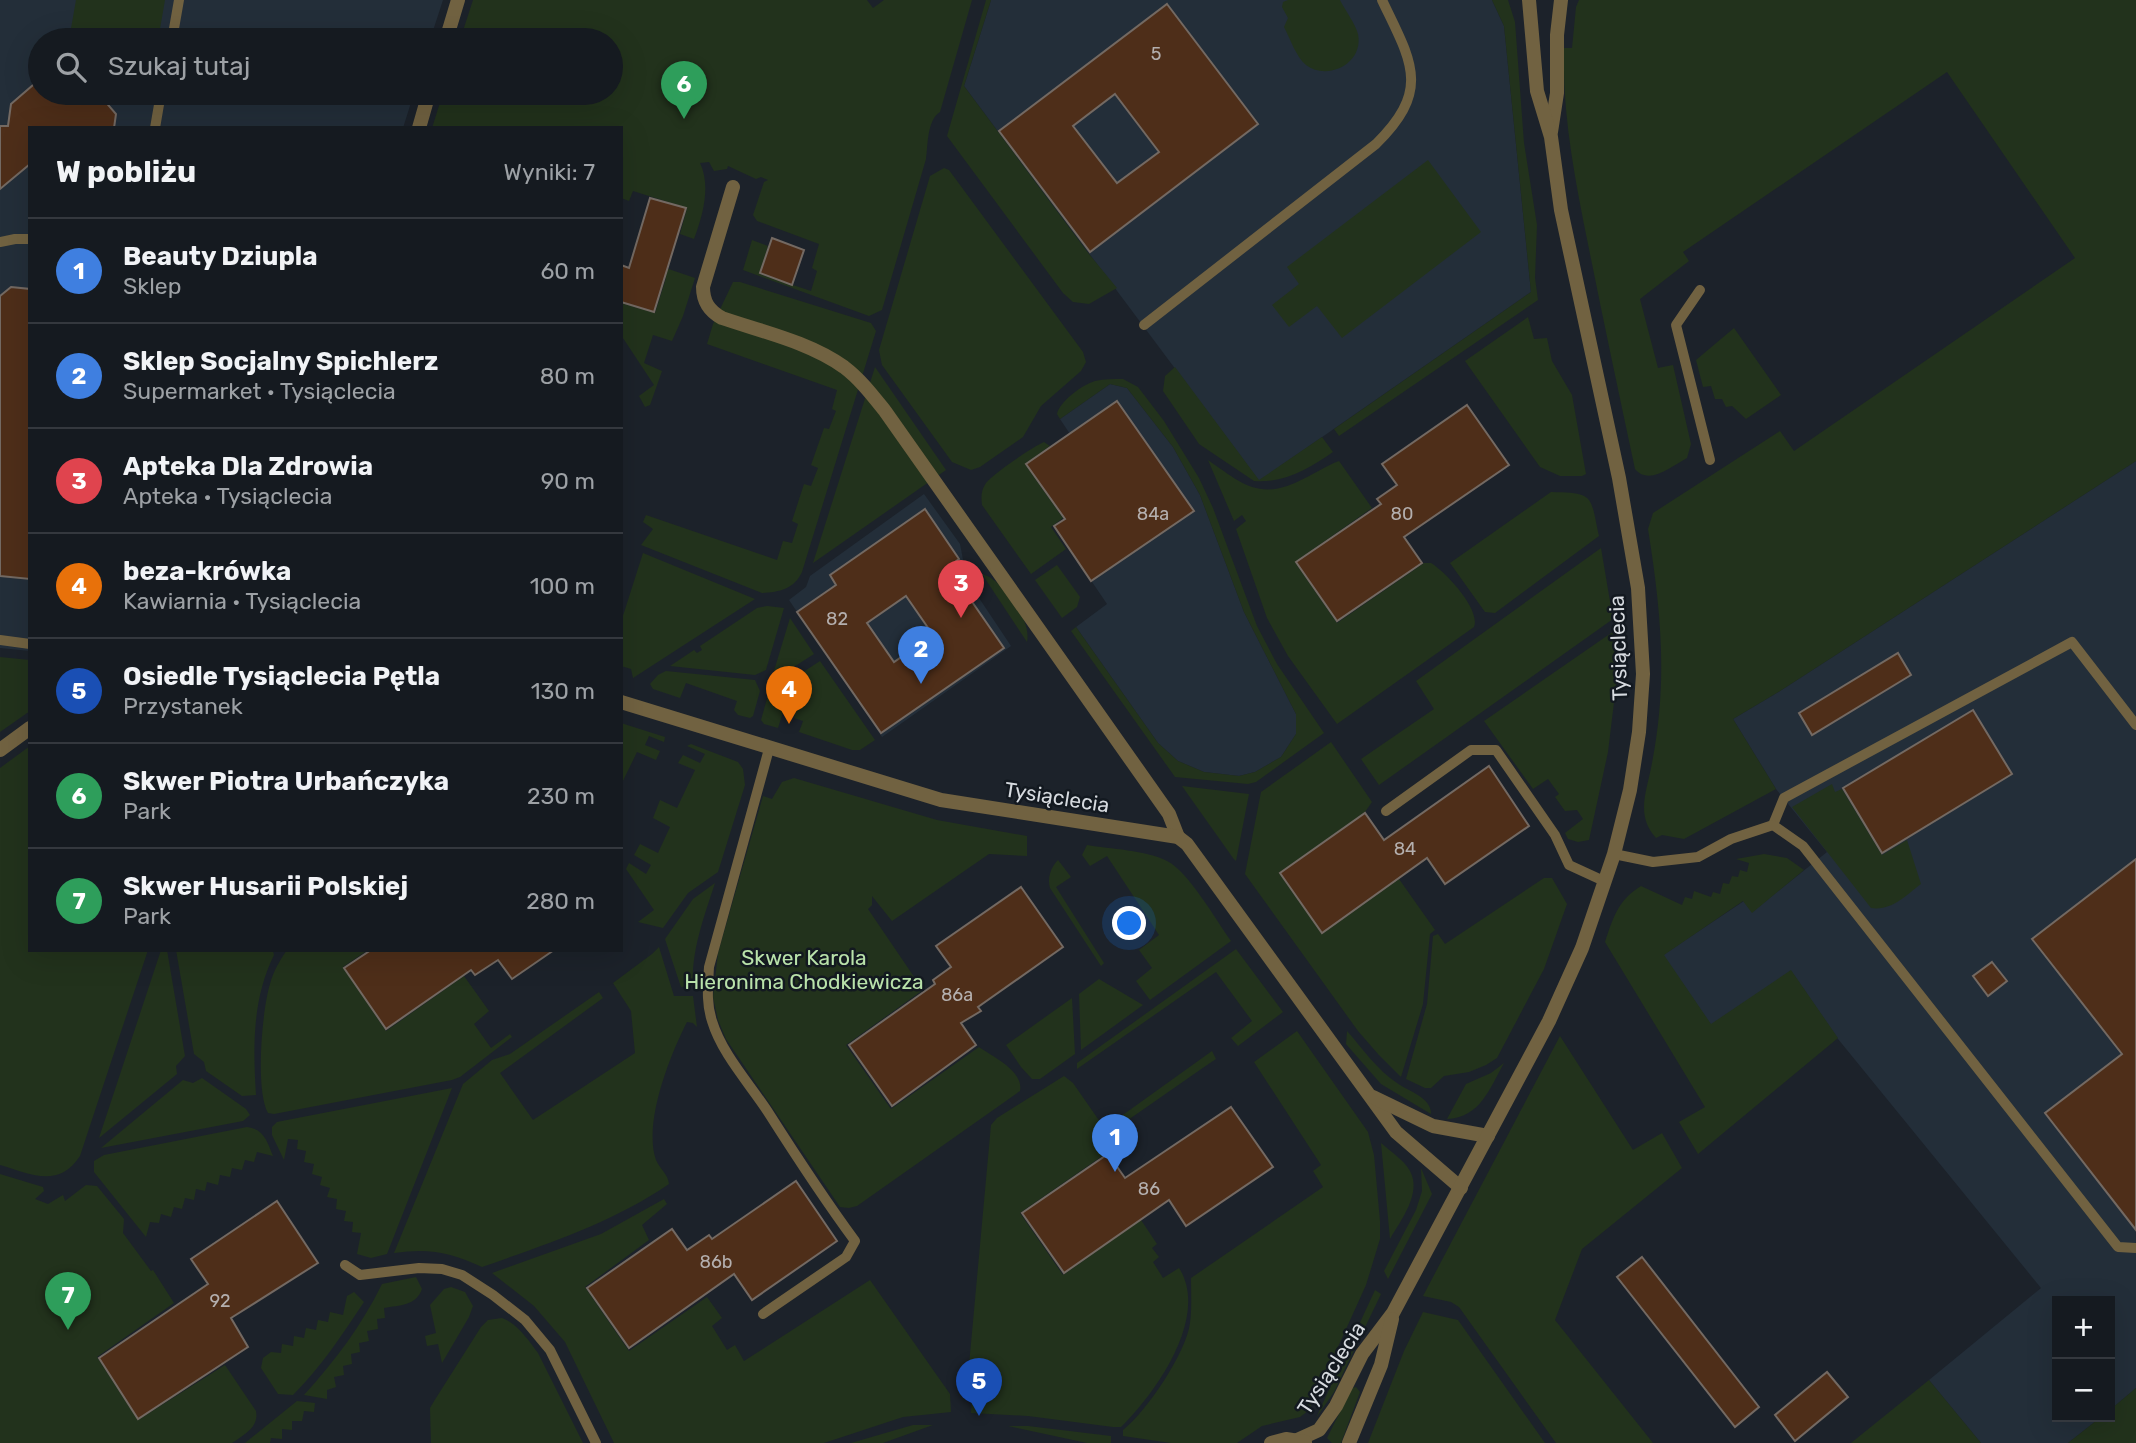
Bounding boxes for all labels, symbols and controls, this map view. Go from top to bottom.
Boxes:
search box [28,28,623,105]
house number: 5 [1151,43,1161,65]
icon: search [52,48,90,86]
text: Szukaj tutaj [108,51,250,82]
pin: 6 [661,61,707,119]
text: W pobliżu [56,154,196,190]
text: Wyniki: 7 [504,158,595,186]
text: Beauty Dziupla [123,241,318,272]
text: 1 [73,257,85,285]
text: 60 m [540,257,595,285]
text: Sklep [123,272,181,300]
text: Sklep Socjalny Spichlerz [123,346,438,377]
text: 2 [72,362,86,390]
text: 80 m [540,362,595,390]
text: Supermarket · Tysiąclecia [123,377,396,405]
text: Apteka Dla Zdrowia [123,451,373,482]
text: 3 [71,467,87,495]
text: 90 m [541,467,595,495]
text: Apteka · Tysiąclecia [123,482,332,510]
house number: 84a [1137,503,1169,525]
house number: 80 [1391,503,1413,525]
text: beza-krówka [123,556,291,587]
pin: 3 [938,560,984,618]
text: 4 [71,572,87,600]
text: 100 m [530,572,595,600]
text: Kawiarnia · Tysiąclecia [123,587,361,615]
street label: Tysiąclecia [1604,595,1632,701]
house number: 82 [826,608,848,630]
pin: 2 [898,626,944,684]
text: Osiedle Tysiąclecia Pętla [123,661,440,692]
pin: 4 [766,666,812,724]
text: 5 [72,677,86,705]
text: 130 m [531,677,595,705]
text: Przystanek [123,692,243,720]
text: Skwer Piotra Urbańczyka [123,766,449,797]
street label: Tysiąclecia [1003,776,1111,818]
text: 6 [72,782,86,810]
text: 230 m [527,782,595,810]
text: Park [123,797,171,825]
house number: 84 [1394,838,1416,860]
text: Skwer Husarii Polskiej [123,871,408,902]
text: 7 [72,887,86,915]
text: 280 m [526,887,595,915]
text: Park [123,902,171,930]
your location [1112,906,1146,940]
park label: Skwer Karola Hieronima Chodkiewicza [684,945,924,994]
house number: 86a [941,984,973,1006]
pin: 1 [1092,1114,1138,1172]
house number: 86 [1138,1178,1160,1200]
house number: 86b [699,1251,733,1273]
pin: 7 [45,1272,91,1330]
house number: 92 [209,1290,231,1312]
map controls [2052,1296,2115,1422]
button: + [2052,1296,2115,1359]
street label: Tysiąclecia [1292,1317,1370,1419]
pin: 5 [956,1358,1002,1416]
button: − [2052,1359,2115,1422]

